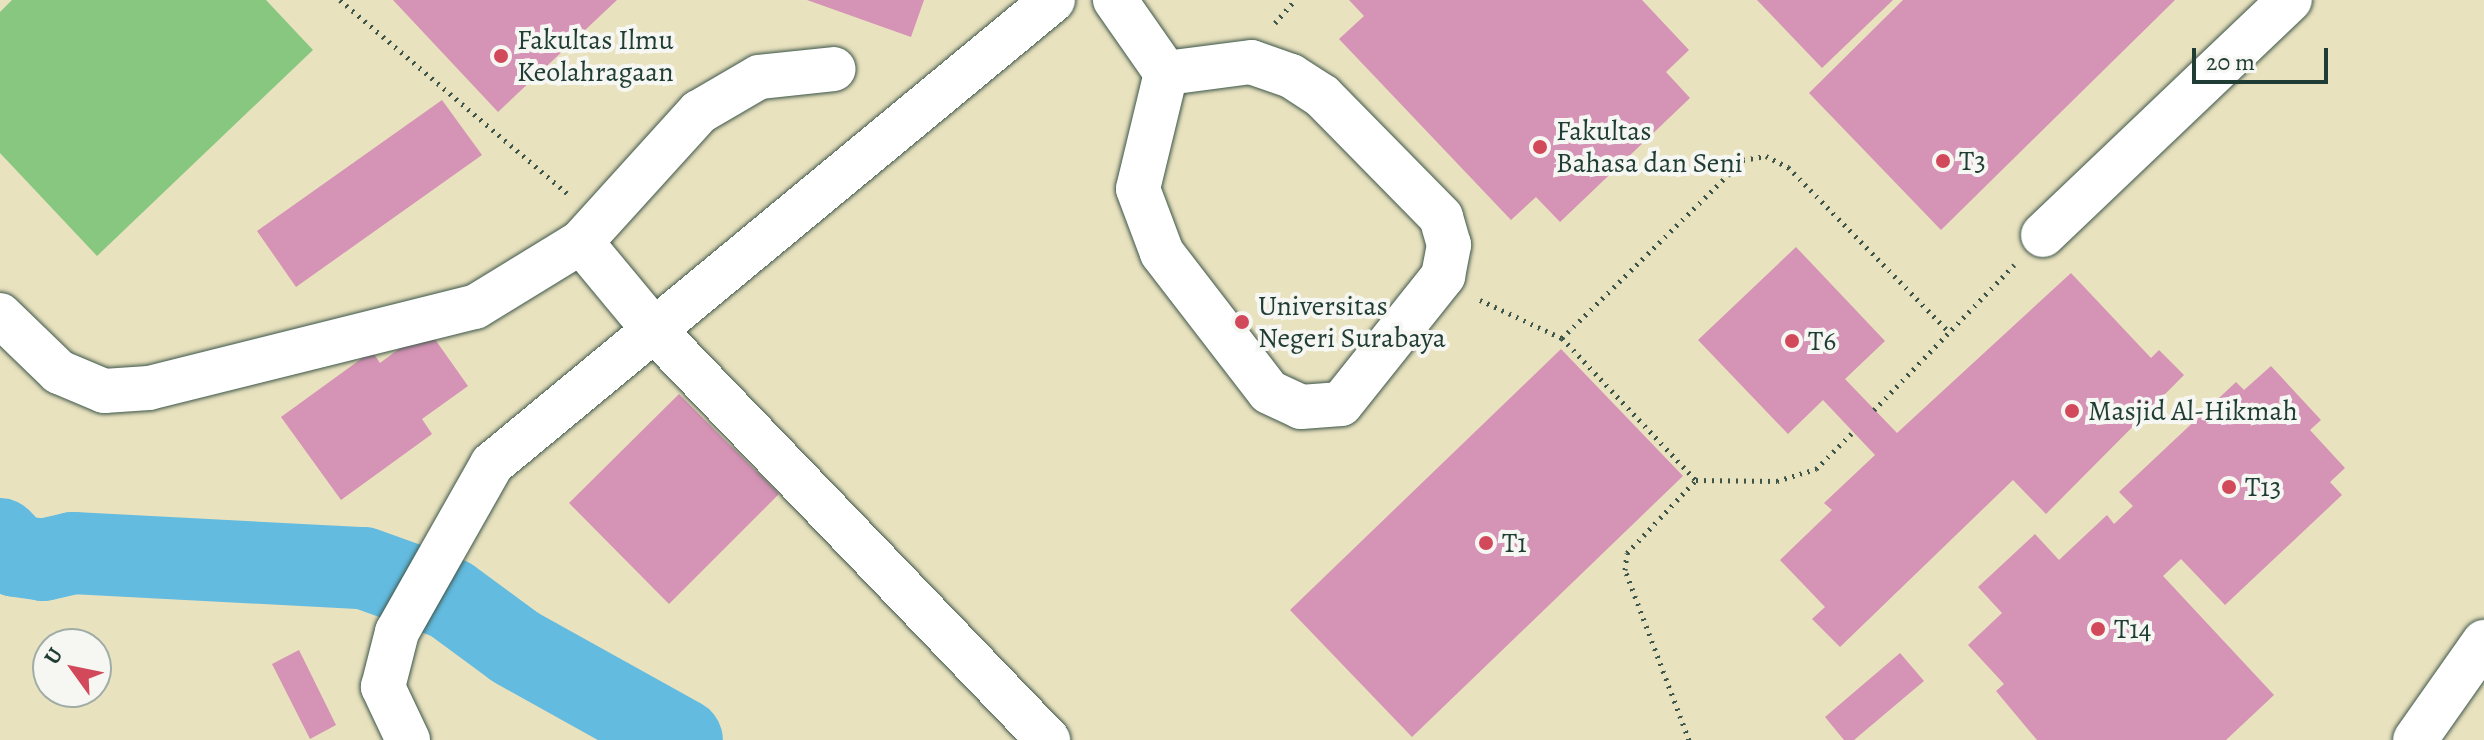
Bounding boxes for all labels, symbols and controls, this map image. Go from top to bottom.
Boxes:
place label: Fakultas Ilmu Keolahragaan [517,23,674,89]
scale bar [2196,32,2332,82]
text: 20 m [2206,46,2255,78]
marker: Fakultas Ilmu Keolahragaan [492,47,510,65]
place label: Fakultas Bahasa dan Seni [1556,114,1743,180]
marker: Fakultas Bahasa dan Seni [1531,138,1549,156]
place label: T3 [1959,144,1986,178]
marker: T3 [1934,152,1952,170]
place label: Universitas Negeri Surabaya [1258,289,1446,355]
marker: Universitas Negeri Surabaya [1233,313,1251,331]
place label: T6 [1808,324,1836,358]
marker: T6 [1783,332,1801,350]
place label: Masjid Al-Hikmah [2088,394,2298,428]
marker: Masjid Al-Hikmah [2063,402,2081,420]
place label: T13 [2245,470,2282,504]
marker: T13 [2220,478,2238,496]
place label: T1 [1502,526,1527,560]
marker: T1 [1477,534,1495,552]
place label: T14 [2114,612,2152,646]
marker: T14 [2089,620,2107,638]
north arrow [32,628,112,708]
text: U [37,642,70,670]

